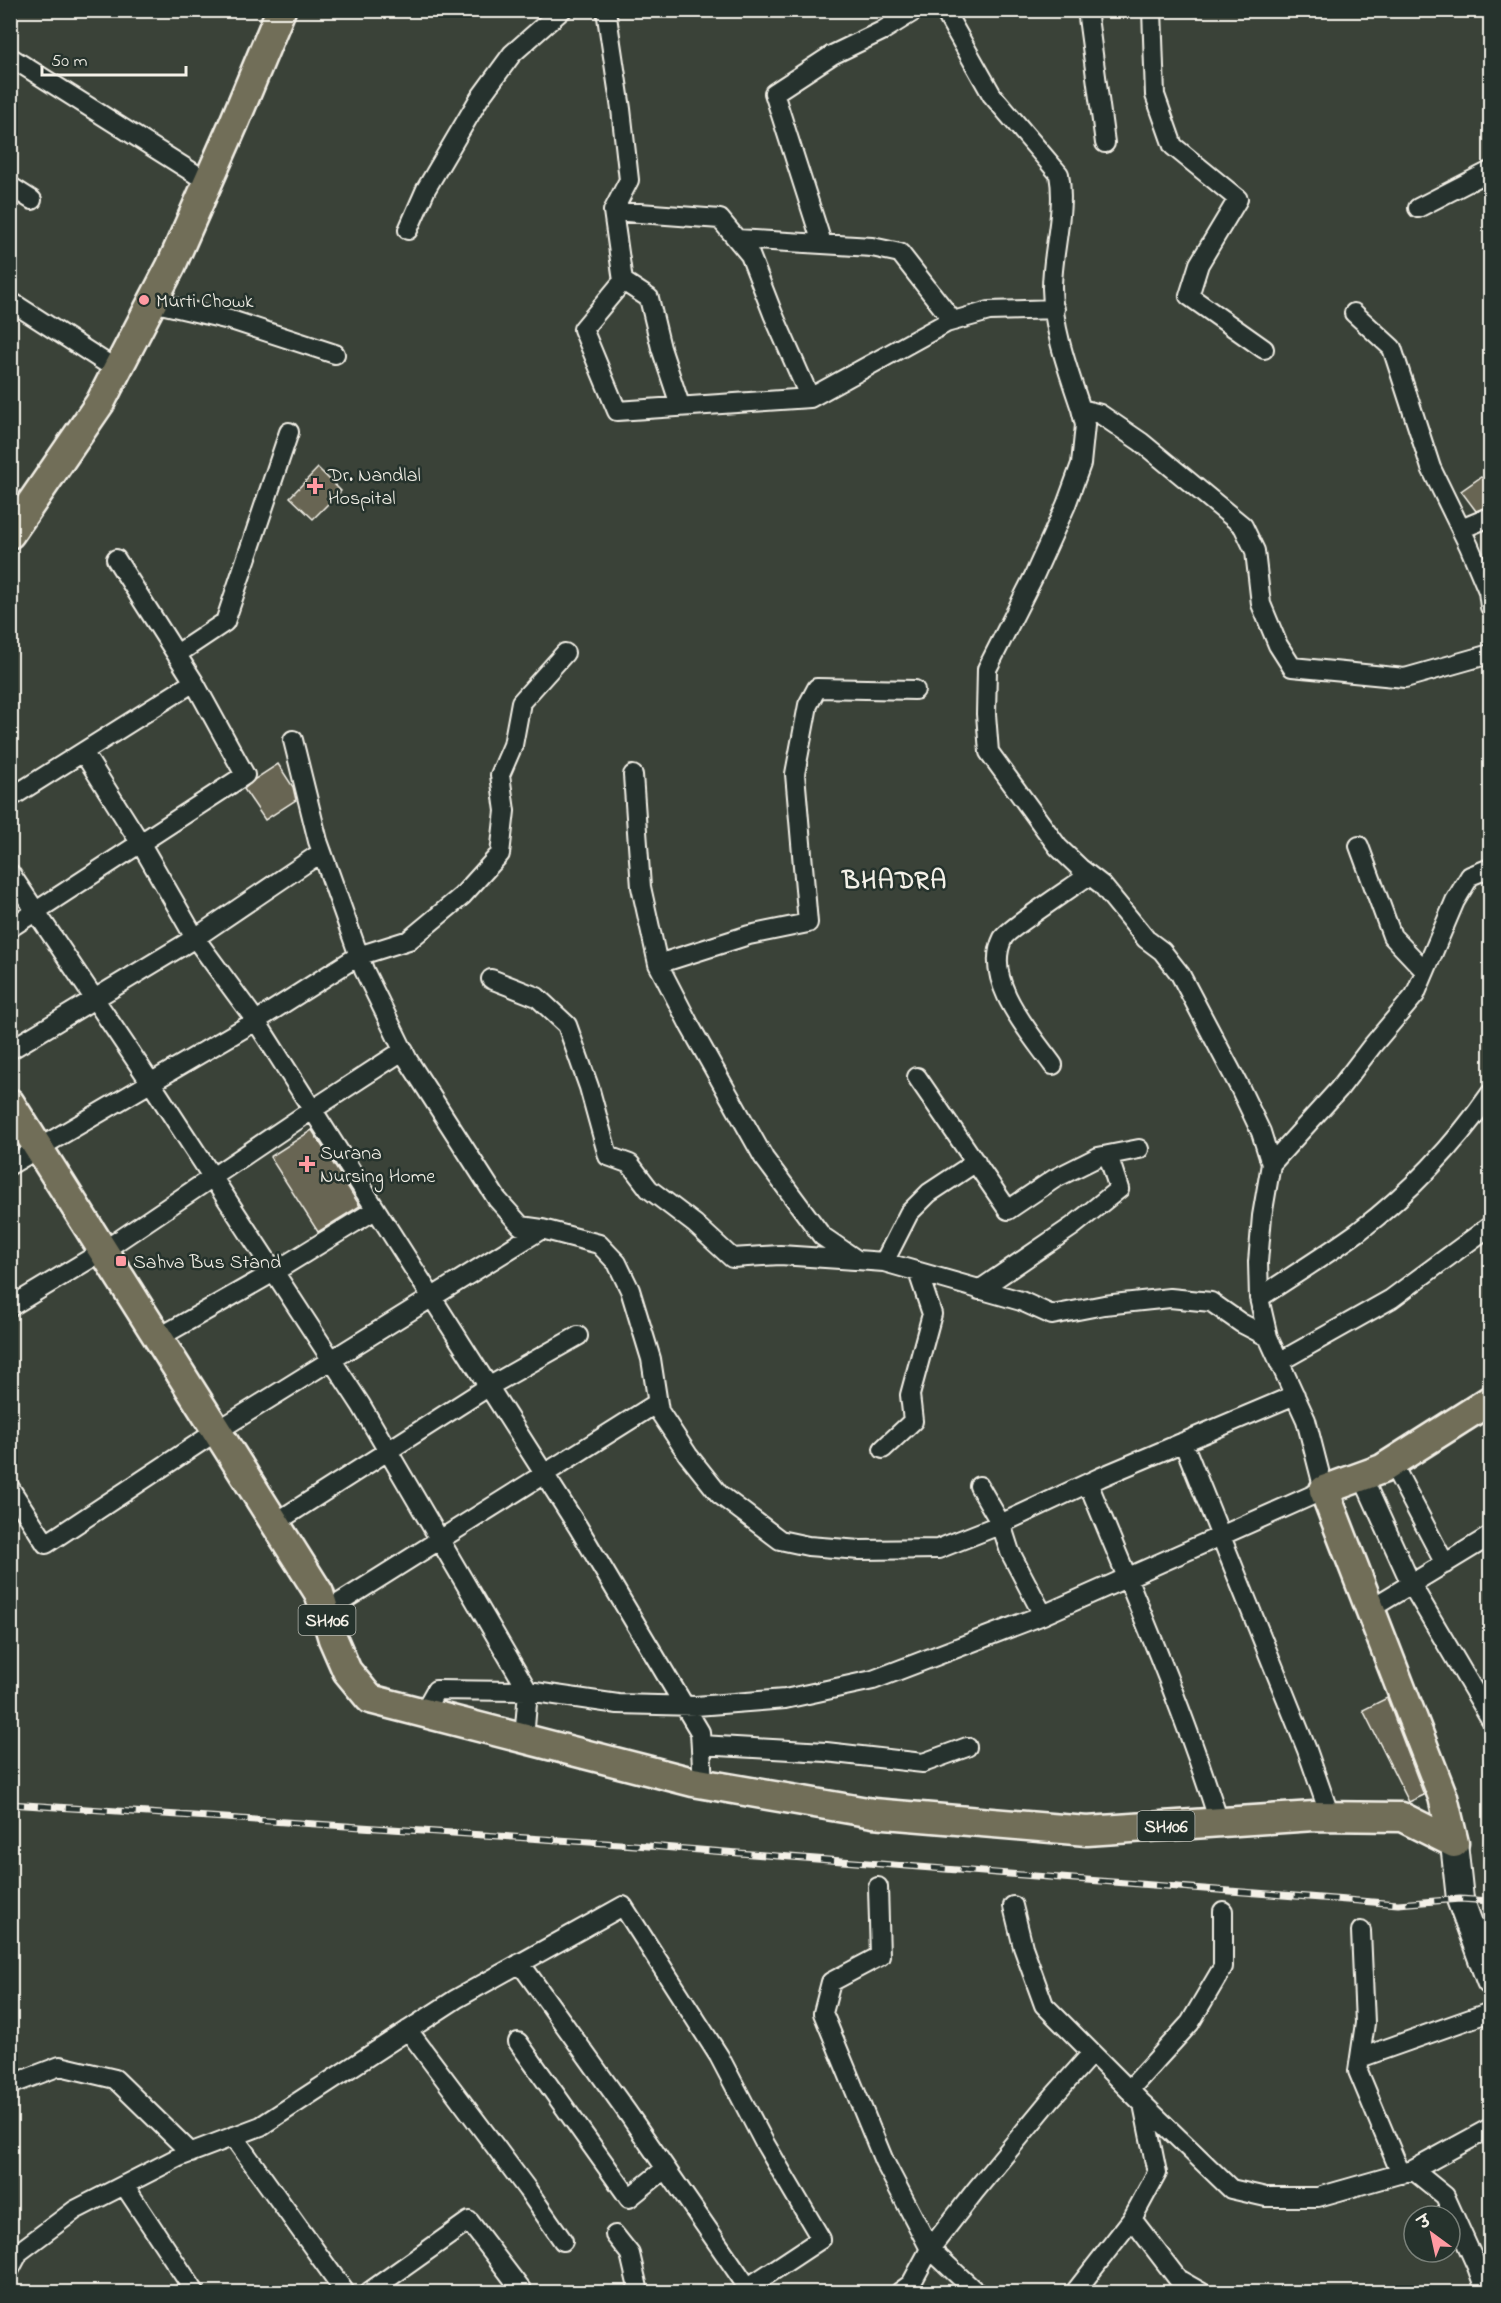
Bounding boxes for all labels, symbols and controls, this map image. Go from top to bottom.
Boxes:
scale bar [42,39,186,77]
text: 50 m [51,49,88,75]
place label: Murti Chowk [156,288,254,317]
marker: Murti Chowk [137,293,151,307]
place label: Dr. Nandlal Hospital [327,462,421,514]
marker: Dr. Nandlal Hospital [306,477,324,495]
district label: BHADRA [841,863,948,901]
place label: Surana Nursing Home [320,1140,435,1193]
marker: Surana Nursing Home [298,1155,316,1173]
place label: Sahva Bus Stand [133,1249,281,1278]
marker: Sahva Bus Stand [114,1254,128,1268]
road number: SH106 [298,1605,356,1635]
road number: SH106 [1138,1811,1194,1841]
north arrow [1402,2204,1462,2264]
text: उ [1412,2209,1437,2237]

